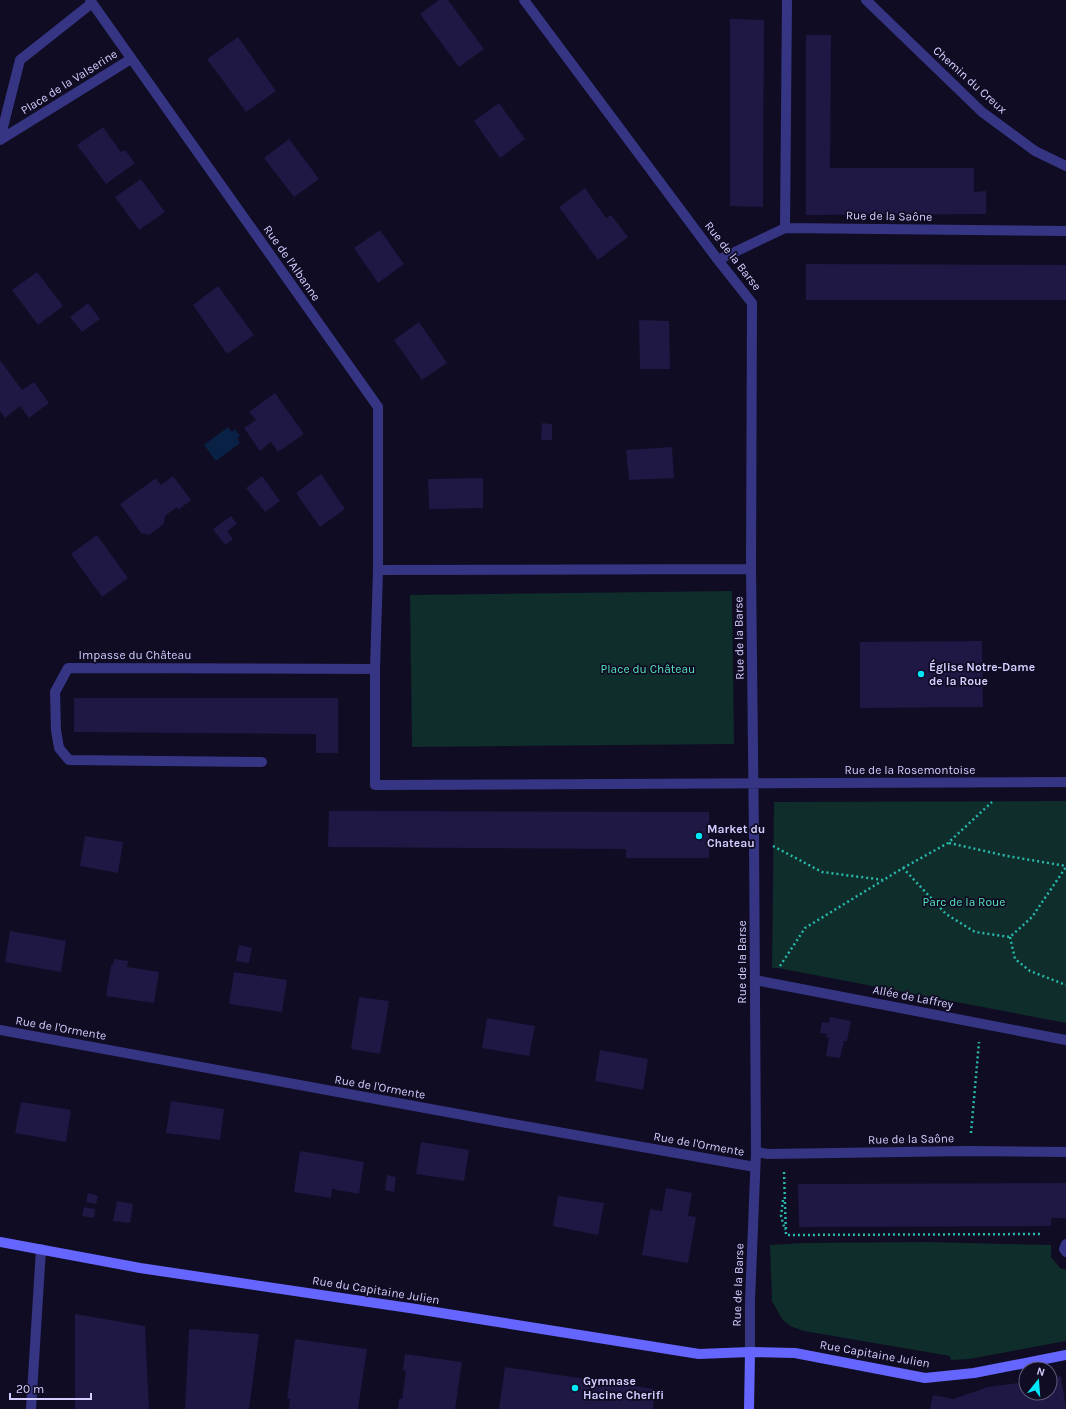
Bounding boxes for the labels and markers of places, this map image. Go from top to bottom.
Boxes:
place label: Église Notre-Dame de la Roue [929,659,1035,688]
marker: Église Notre-Dame de la Roue [916,669,926,679]
place label: Market du Chateau [707,822,765,850]
marker: Market du Chateau [694,831,704,841]
place label: Gymnase Hacine Cherifi [583,1374,664,1402]
marker: Gymnase Hacine Cherifi [570,1383,580,1393]

